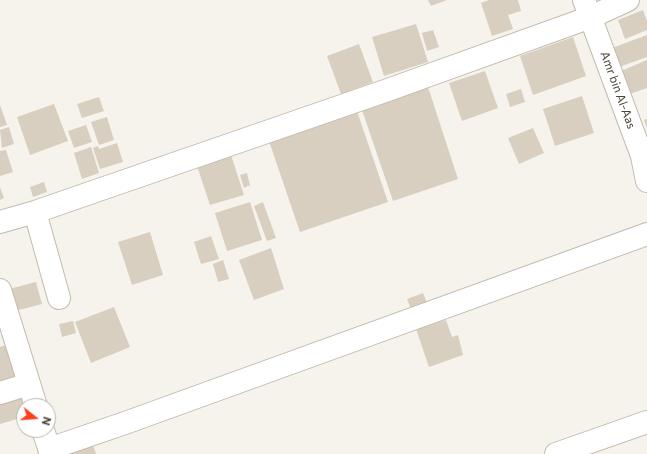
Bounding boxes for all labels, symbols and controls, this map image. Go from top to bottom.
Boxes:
street label: Amr bin Al-Aas [597,49,639,131]
north arrow [16,398,56,438]
text: N [40,416,54,427]

